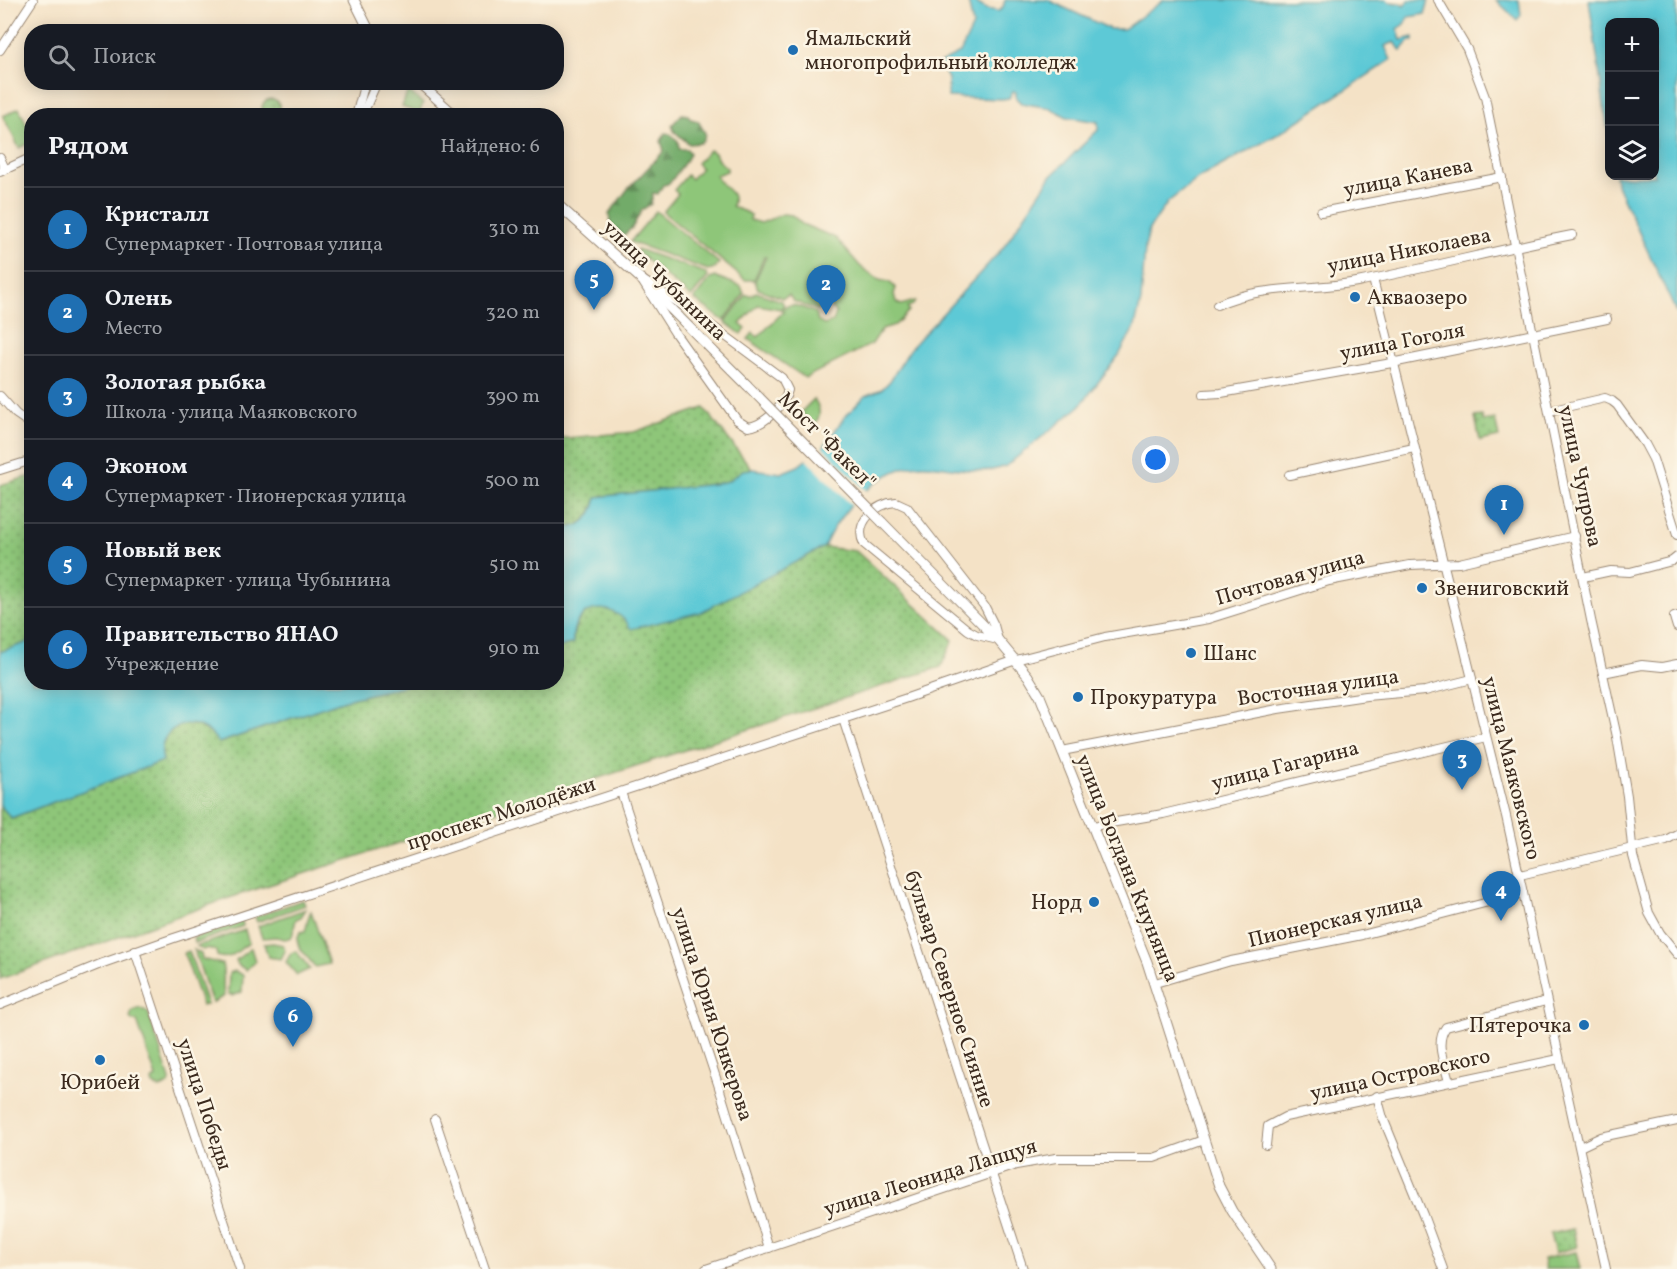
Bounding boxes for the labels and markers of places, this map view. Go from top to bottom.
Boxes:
place label: Ямальский многопрофильный колледж [805,25,1076,78]
marker: Ямальский многопрофильный колледж [786,43,800,57]
pin: 5 [574,260,614,310]
pin: 2 [806,266,846,315]
place label: Акваозеро [1367,284,1468,313]
marker: Акваозеро [1348,290,1362,304]
pin: 1 [1484,486,1524,535]
place label: Звениговский [1434,575,1569,604]
marker: Звениговский [1415,581,1429,595]
place label: Шанс [1203,640,1257,669]
marker: Шанс [1184,646,1198,660]
place label: Прокуратура [1090,684,1217,713]
marker: Прокуратура [1071,690,1085,704]
pin: 3 [1442,740,1482,790]
pin: 4 [1482,872,1520,921]
place label: Норд [1031,889,1082,918]
marker: Норд [1087,895,1101,909]
pin: 6 [274,998,312,1047]
place label: Пятерочка [1469,1012,1572,1041]
marker: Пятерочка [1577,1018,1591,1032]
marker: Юрибей [93,1053,107,1067]
place label: Юрибей [60,1069,140,1098]

